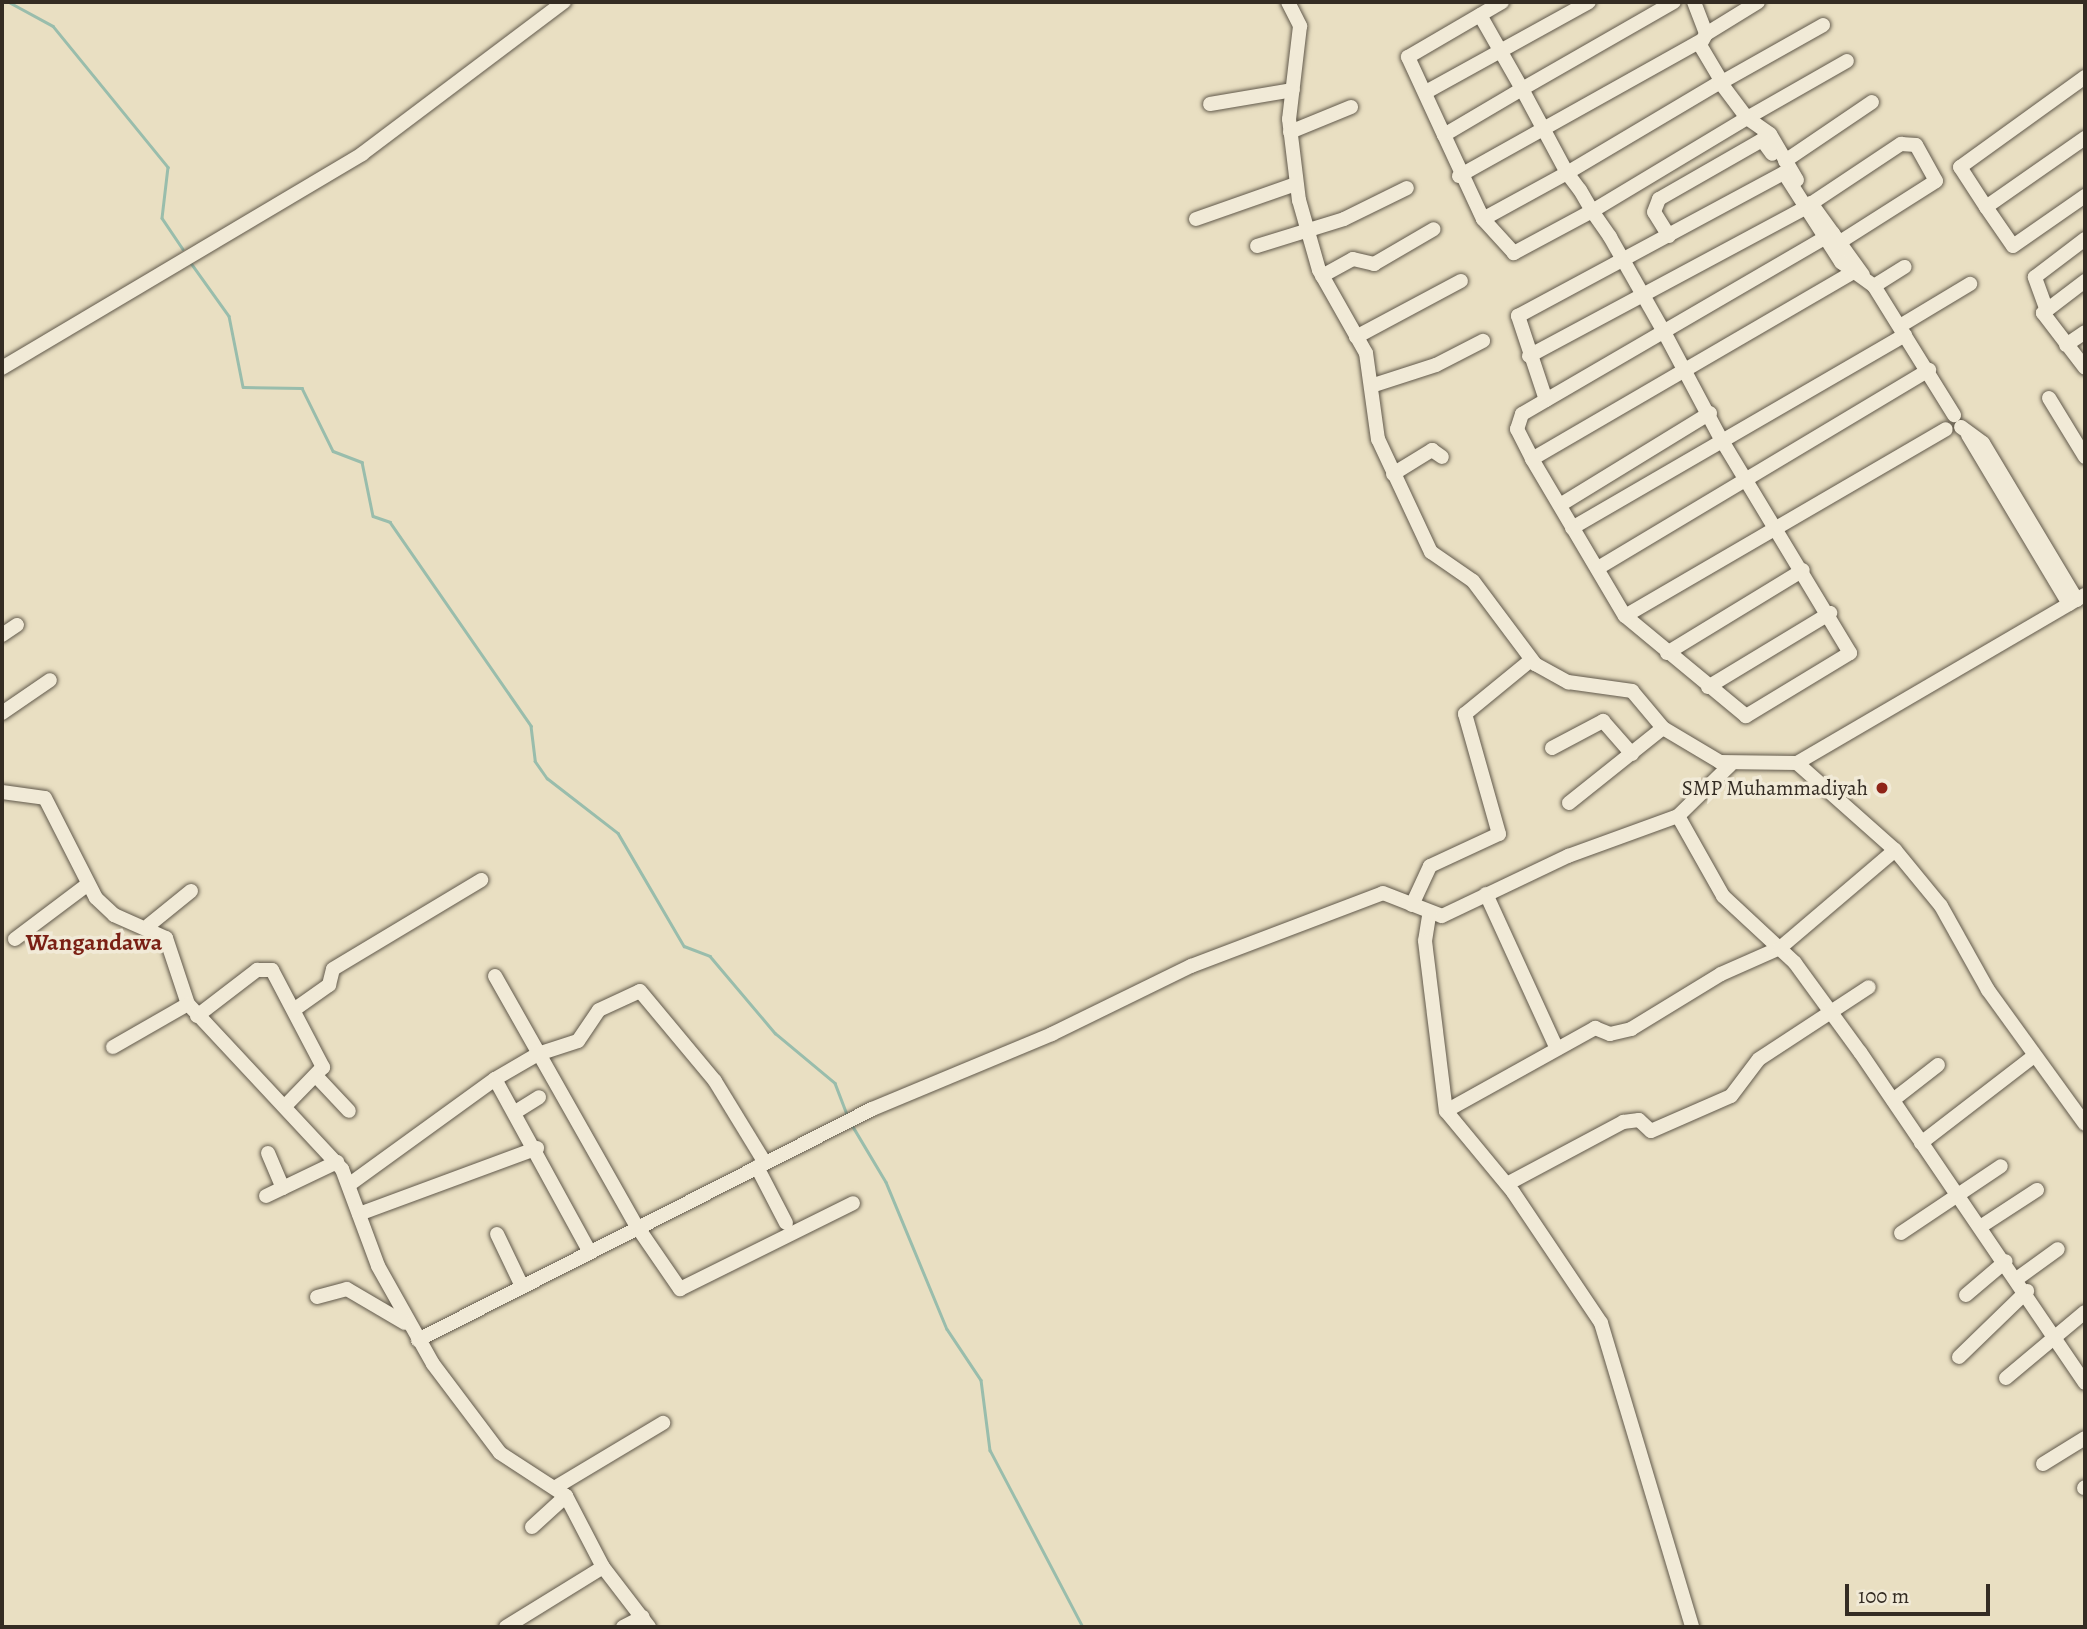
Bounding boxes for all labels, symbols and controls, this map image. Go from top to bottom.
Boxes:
place label: SMP Muhammadiyah [1682,775,1868,801]
marker: SMP Muhammadiyah [1874,780,1890,796]
district label: Wangandawa [26,929,162,957]
scale bar [1849,1570,1994,1614]
text: 100 m [1858,1582,1909,1610]

